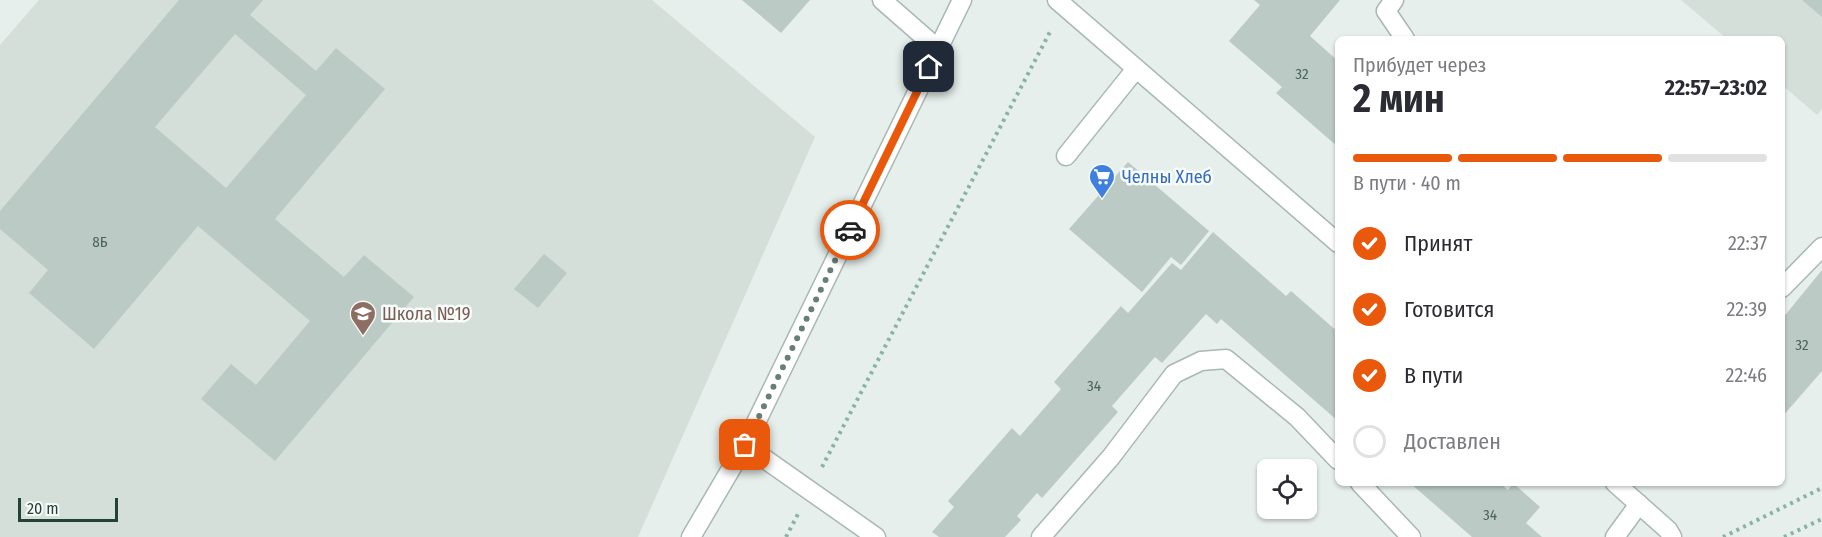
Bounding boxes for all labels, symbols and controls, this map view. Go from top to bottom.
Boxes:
pin [903,41,954,92]
icon: home [912,50,945,83]
text: Прибудет через [1353,53,1486,77]
house number: 32 [1295,65,1309,83]
text: 22:57–23:02 [1665,74,1767,101]
text: 2 мин [1353,76,1445,122]
supermarket icon: Челны Хлеб [1087,162,1117,200]
place label: Челны Хлеб [1122,166,1212,188]
text: В пути · 40 m [1353,171,1461,195]
courier [820,200,880,260]
icon: car [834,214,867,247]
icon: check [1353,227,1386,260]
text: Принят [1404,230,1472,257]
text: 22:37 [1728,231,1767,255]
house number: 8Б [92,233,108,251]
icon: check [1353,293,1386,326]
text: Готовится [1404,296,1495,323]
text: 22:39 [1726,297,1767,321]
school or university icon: Школа №19 [348,299,378,337]
place label: Школа №19 [382,303,471,325]
house number: 32 [1795,336,1809,354]
icon: check [1353,359,1386,392]
text: В пути [1404,362,1463,389]
text: 22:46 [1726,363,1767,387]
house number: 34 [1087,377,1101,395]
pin [719,419,770,470]
icon: bag [728,428,761,461]
text: Доставлен [1404,428,1501,455]
map controls [1257,459,1317,519]
button: locate [1257,459,1317,519]
scale bar [18,495,118,522]
text: 20 m [27,499,58,518]
house number: 34 [1483,506,1497,524]

